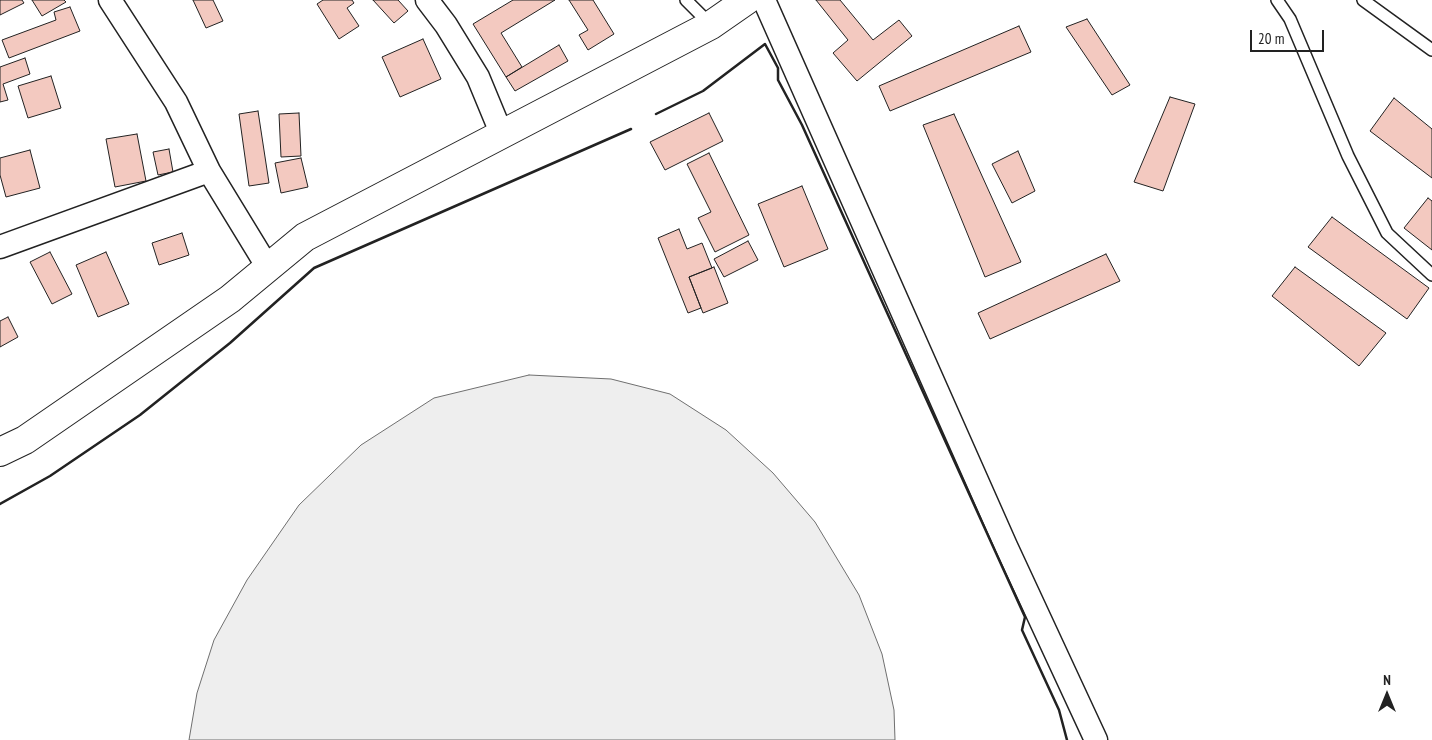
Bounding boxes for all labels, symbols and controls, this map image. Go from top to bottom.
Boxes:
scale bar [1252,20,1326,52]
text: 20 m [1258,29,1284,48]
north arrow [1362,670,1412,720]
text: N [1383,671,1391,689]

